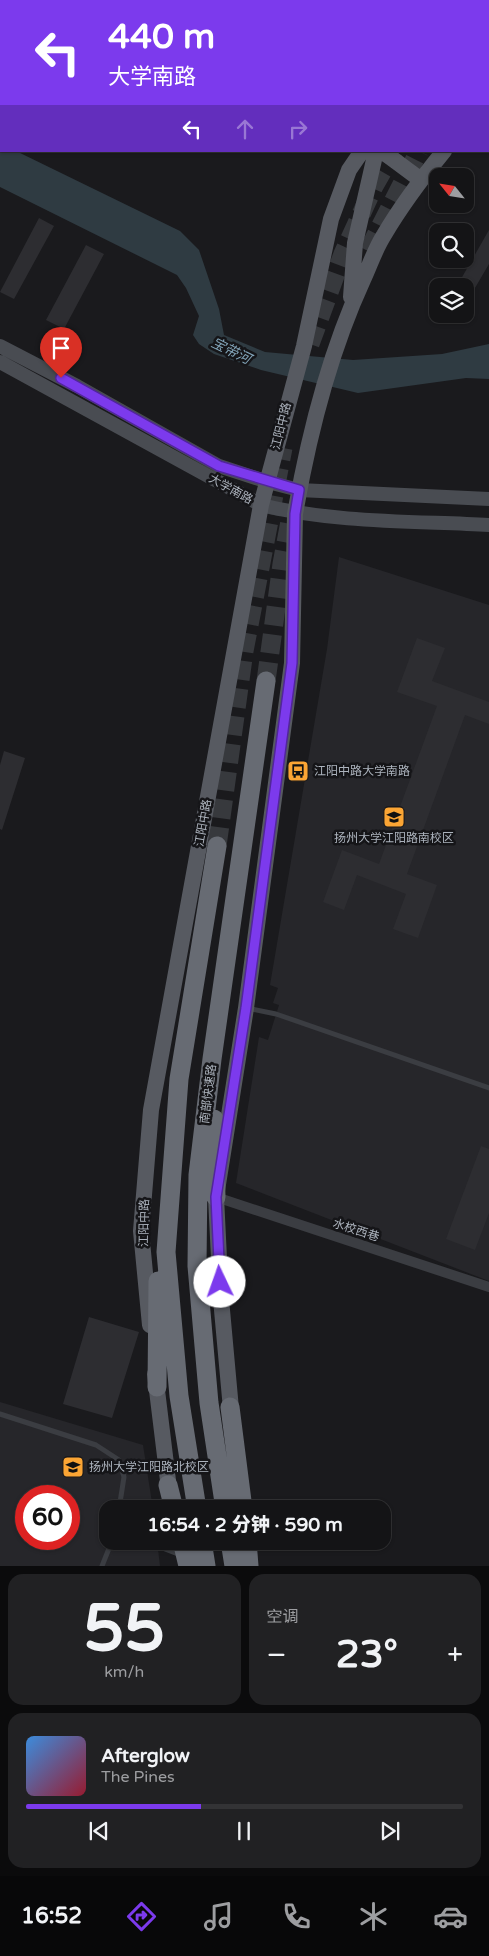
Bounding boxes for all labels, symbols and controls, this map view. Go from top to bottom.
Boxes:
text: 440 m [108,16,215,58]
icon: left [25,20,90,85]
text: 大学南路 [108,64,196,90]
icon: left [178,115,206,143]
icon: ahead [231,115,259,143]
icon: right [284,115,312,143]
north arrow [429,168,474,212]
map controls [429,168,474,323]
button: search [429,223,474,268]
button: layers [429,278,474,323]
pin [40,327,82,378]
icon: arrive [47,334,75,362]
water label: 宝带河 [208,334,256,369]
street label: 江阳中路 [268,401,294,451]
street label: 大学南路 [207,471,255,507]
bus stop icon: 江阳中路大学南路 [286,759,310,783]
place label: 江阳中路大学南路 [314,764,410,778]
street label: 江阳中路 [192,798,214,848]
school or university icon: 扬州大学江阳路南校区 [382,805,406,829]
place label: 扬州大学江阳路南校区 [334,831,454,845]
street label: 南部快速路 [197,1063,219,1125]
street label: 江阳中路 [137,1199,151,1247]
street label: 水校西巷 [331,1216,381,1244]
position arrow [193,1255,245,1307]
school or university icon: 扬州大学江阳路北校区 [61,1455,85,1479]
place label: 扬州大学江阳路北校区 [89,1460,209,1474]
speed limit sign: 60 [15,1485,80,1550]
text: 16:54 · 2 分钟 · 590 m [147,1514,343,1536]
text: 55 [83,1590,165,1669]
text: 空调 [267,1607,299,1627]
text: 23° [336,1632,398,1678]
text: − [267,1638,286,1672]
text: + [447,1638,463,1672]
text: km/h [104,1662,144,1682]
text: Afterglow [101,1745,190,1767]
text: The Pines [101,1767,175,1787]
icon: previous [85,1817,113,1845]
icon: pause [230,1817,258,1845]
icon: next [376,1817,404,1845]
icon: directions [124,1899,159,1934]
icon: music [201,1899,236,1934]
icon: phone [279,1899,314,1934]
icon: climate [356,1899,391,1934]
icon: car [433,1899,468,1934]
text: 16:52 [21,1903,82,1929]

